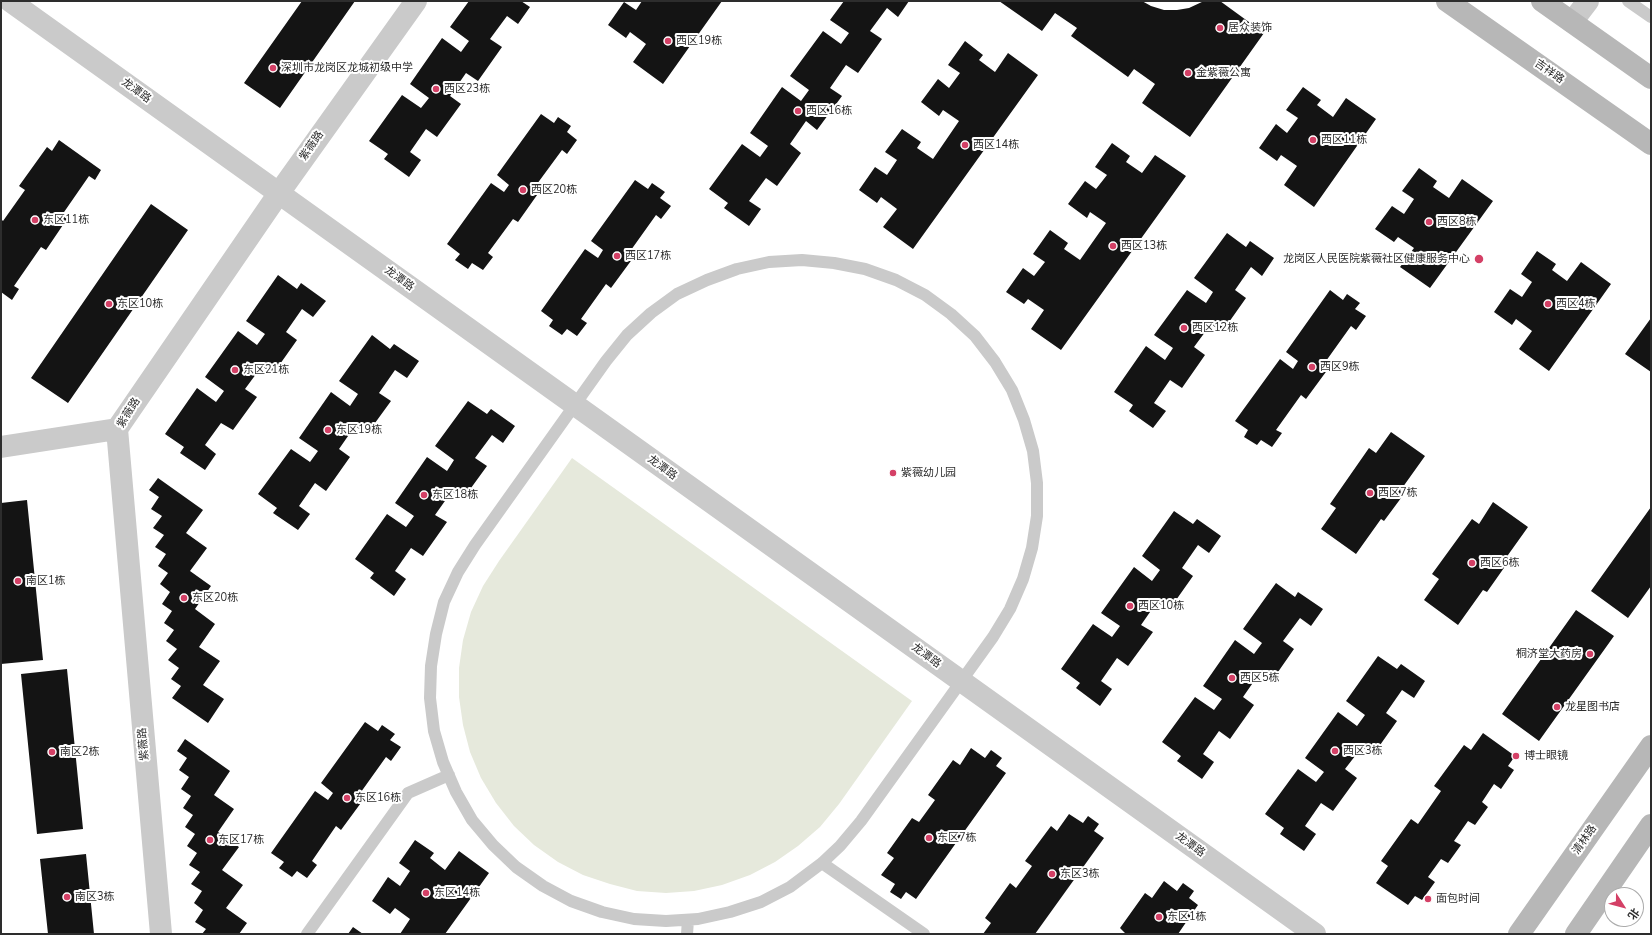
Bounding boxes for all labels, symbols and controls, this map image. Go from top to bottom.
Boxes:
place label: 居众装饰 [1228,21,1272,35]
marker: 居众装饰 [1215,23,1225,33]
place label: 西区19栋 [676,34,722,48]
marker: 西区19栋 [663,36,673,46]
street label: 吉祥路 [1532,57,1566,87]
place label: 深圳市龙岗区龙城初级中学 [281,61,413,75]
marker: 深圳市龙岗区龙城初级中学 [268,63,278,73]
place label: 金紫薇公寓 [1196,66,1251,80]
marker: 金紫薇公寓 [1183,68,1193,78]
street label: 龙潭路 [119,76,153,106]
place label: 西区23栋 [444,82,490,96]
marker: 西区23栋 [431,84,441,94]
place label: 西区16栋 [806,104,852,118]
marker: 西区16栋 [793,106,803,116]
street label: 紫薇路 [297,129,327,163]
place label: 西区11栋 [1321,133,1367,147]
marker: 西区11栋 [1308,135,1318,145]
place label: 西区14栋 [973,138,1019,152]
marker: 西区14栋 [960,140,970,150]
place label: 西区20栋 [531,183,577,197]
marker: 西区20栋 [518,185,528,195]
place label: 东区11栋 [43,213,89,227]
marker: 东区11栋 [30,215,40,225]
place label: 西区8栋 [1437,215,1477,229]
marker: 西区8栋 [1424,217,1434,227]
place label: 西区13栋 [1121,239,1167,253]
marker: 西区13栋 [1108,241,1118,251]
place label: 西区17栋 [625,249,671,263]
marker: 西区17栋 [612,251,622,261]
place label: 龙岗区人民医院紫薇社区健康服务中心 [1283,252,1470,266]
marker: 龙岗区人民医院紫薇社区健康服务中心 [1473,253,1485,265]
street label: 龙潭路 [382,264,416,294]
place label: 东区10栋 [117,297,163,311]
place label: 西区4栋 [1556,297,1596,311]
marker: 东区10栋 [104,299,114,309]
marker: 西区4栋 [1543,299,1553,309]
place label: 西区12栋 [1192,321,1238,335]
marker: 西区12栋 [1179,323,1189,333]
place label: 西区9栋 [1320,360,1360,374]
marker: 西区9栋 [1307,362,1317,372]
place label: 东区21栋 [243,363,289,377]
marker: 东区21栋 [230,365,240,375]
street label: 紫薇路 [115,396,143,430]
place label: 东区19栋 [336,423,382,437]
marker: 东区19栋 [323,425,333,435]
street label: 龙潭路 [645,453,679,483]
place label: 紫薇幼儿园 [901,466,956,480]
marker: 紫薇幼儿园 [888,468,898,478]
place label: 西区7栋 [1378,486,1418,500]
place label: 东区18栋 [432,488,478,502]
marker: 西区7栋 [1365,488,1375,498]
marker: 东区18栋 [419,490,429,500]
place label: 西区6栋 [1480,556,1520,570]
marker: 西区6栋 [1467,558,1477,568]
place label: 南区1栋 [26,574,66,588]
marker: 南区1栋 [13,576,23,586]
place label: 东区20栋 [192,591,238,605]
marker: 东区20栋 [179,593,189,603]
place label: 西区10栋 [1138,599,1184,613]
marker: 西区10栋 [1125,601,1135,611]
street label: 龙潭路 [909,641,943,671]
place label: 桐济堂大药房 [1516,647,1582,661]
marker: 桐济堂大药房 [1585,649,1595,659]
place label: 西区5栋 [1240,671,1280,685]
marker: 西区5栋 [1227,673,1237,683]
place label: 龙星图书店 [1565,700,1620,714]
marker: 龙星图书店 [1552,702,1562,712]
street label: 紫薇路 [136,727,152,761]
place label: 西区3栋 [1343,744,1383,758]
place label: 南区2栋 [60,745,100,759]
marker: 西区3栋 [1330,746,1340,756]
marker: 南区2栋 [47,747,57,757]
place label: 博士眼镜 [1524,749,1568,763]
marker: 博士眼镜 [1511,751,1521,761]
place label: 东区16栋 [355,791,401,805]
marker: 东区16栋 [342,793,352,803]
street label: 清林路 [1570,823,1600,857]
street label: 龙潭路 [1173,830,1207,860]
place label: 东区7栋 [937,831,977,845]
place label: 东区17栋 [218,833,264,847]
marker: 东区7栋 [924,833,934,843]
marker: 东区17栋 [205,835,215,845]
place label: 东区3栋 [1060,867,1100,881]
marker: 东区3栋 [1047,869,1057,879]
place label: 东区14栋 [434,886,480,900]
north arrow [1604,887,1644,927]
marker: 东区14栋 [421,888,431,898]
place label: 南区3栋 [75,890,115,904]
marker: 南区3栋 [62,892,72,902]
place label: 面包时间 [1436,892,1480,906]
marker: 面包时间 [1423,894,1433,904]
text: 北 [1624,905,1643,923]
place label: 东区1栋 [1167,910,1207,924]
marker: 东区1栋 [1154,912,1164,922]

